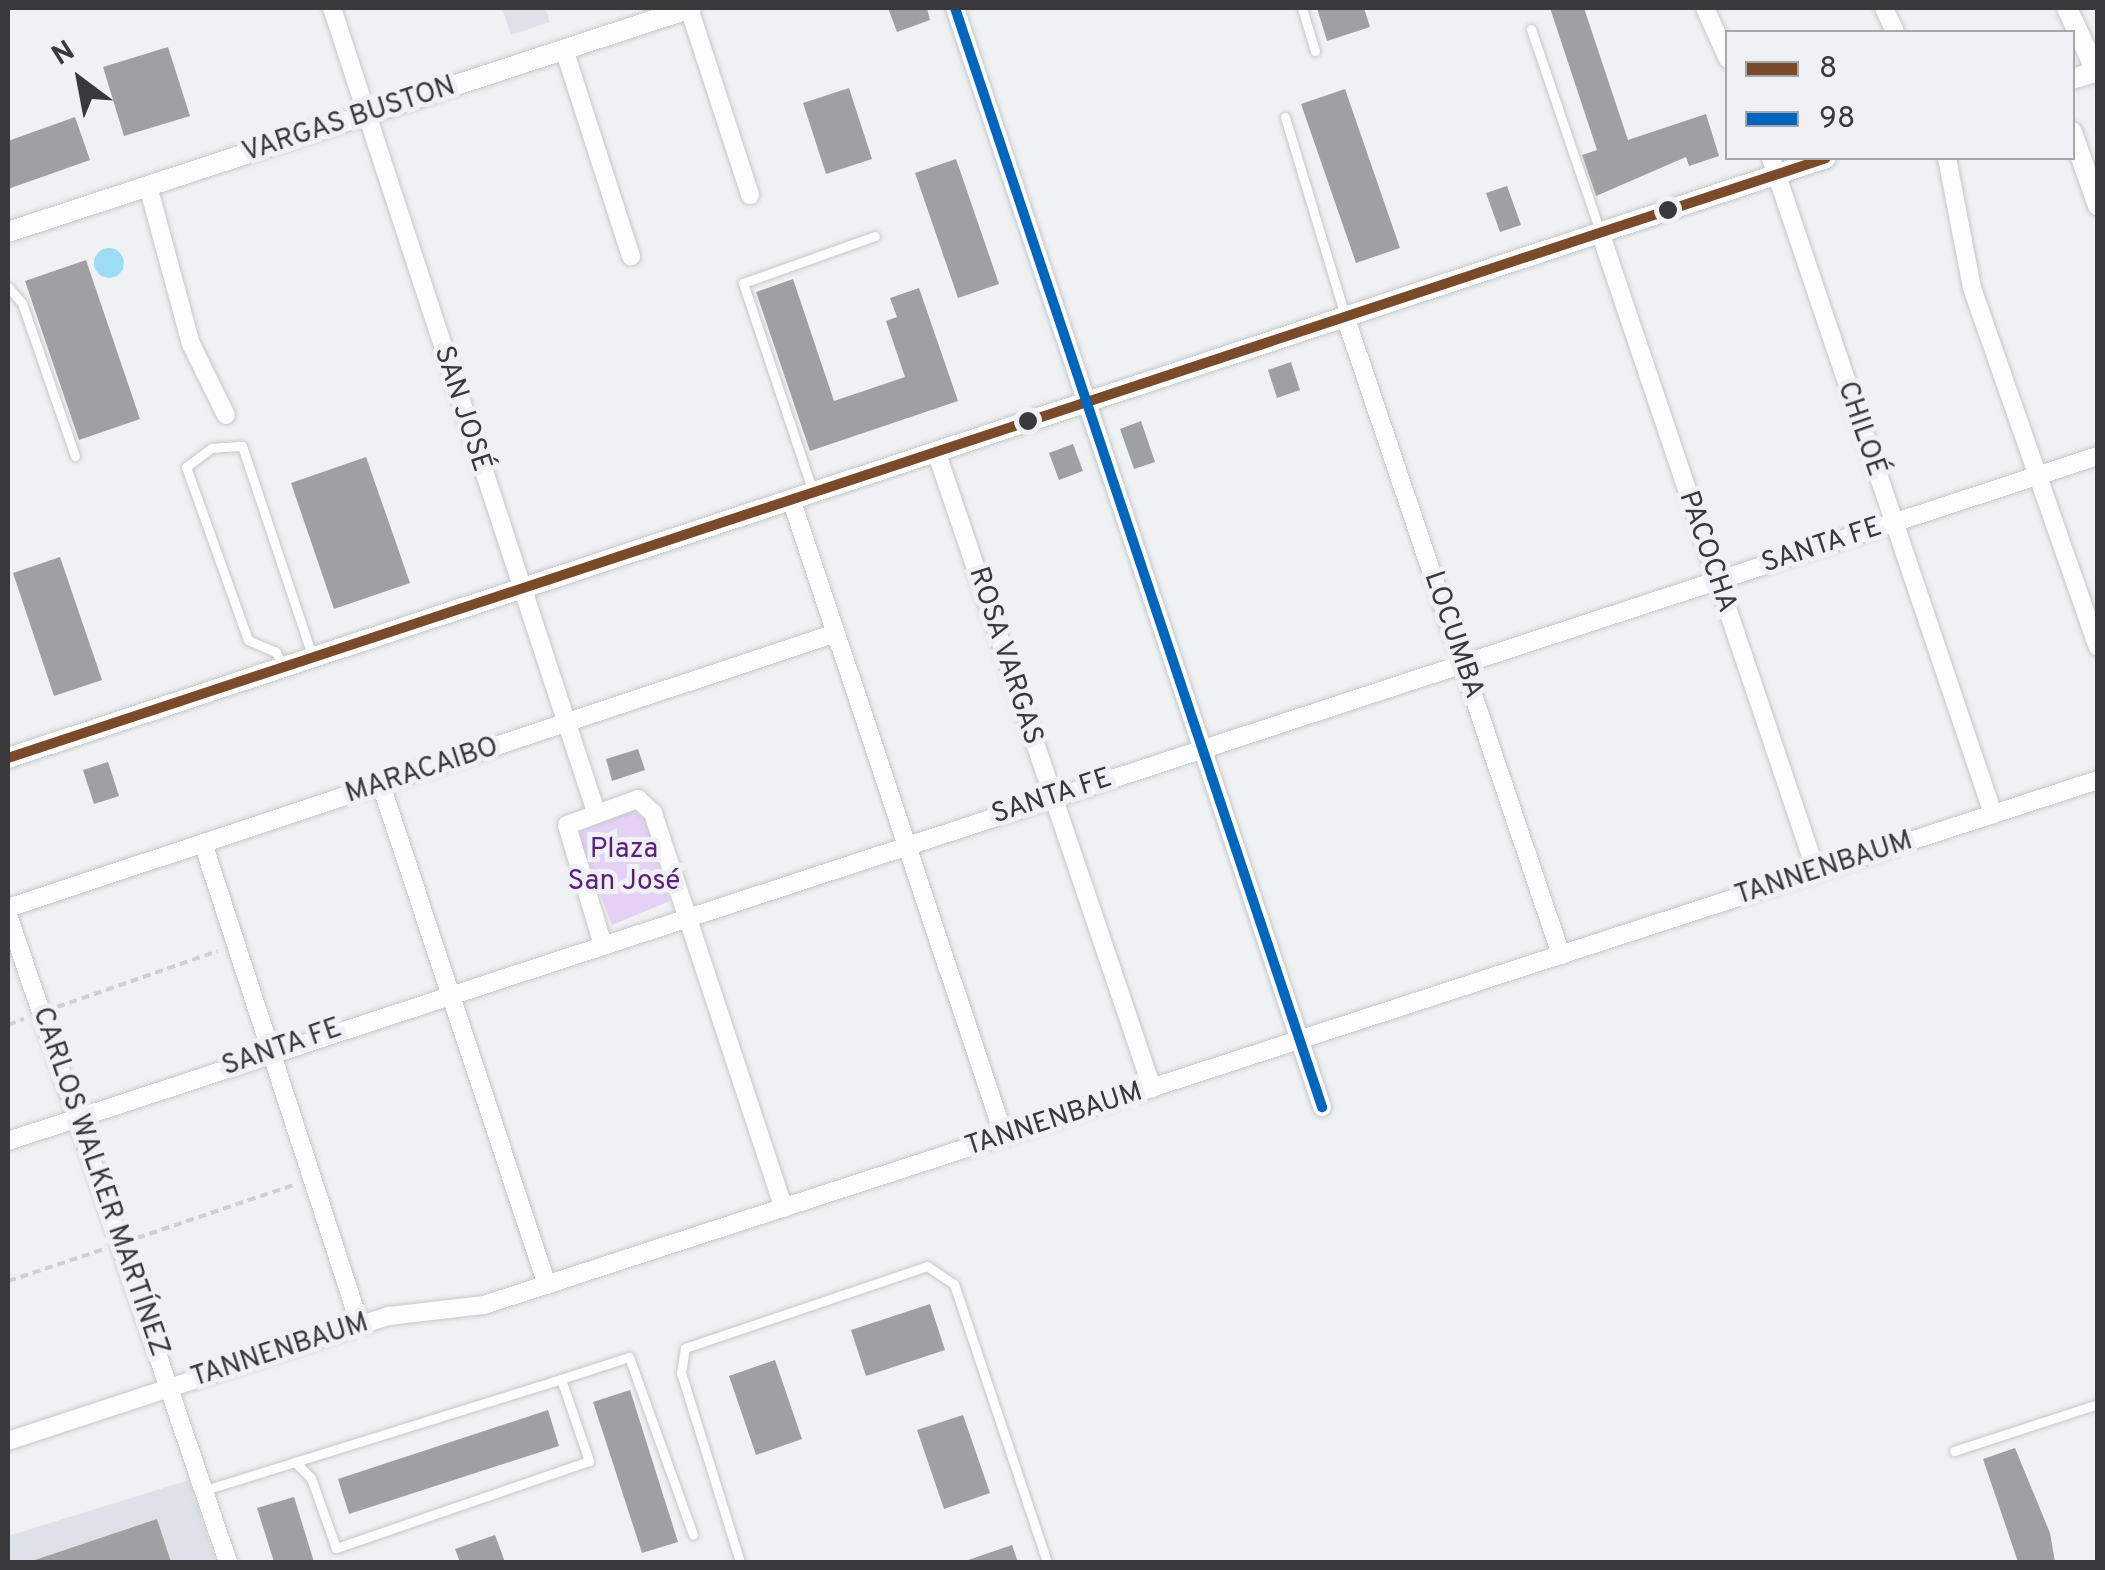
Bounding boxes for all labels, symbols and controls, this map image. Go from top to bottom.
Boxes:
north arrow [30,30,130,130]
legend [1725,30,2075,160]
text: N [46,34,82,75]
text: 8 [1819,51,1837,88]
street label: VARGAS BUSTON [238,70,460,170]
text: 98 [1819,101,1855,138]
unlabelled marker [1658,200,1678,220]
street label: SAN JOSÉ [426,342,498,476]
street label: CHILOÉ [1829,377,1893,481]
unlabelled marker [1018,411,1038,431]
street label: PACOCHA [1671,487,1743,617]
street label: SANTA FE [1757,511,1887,581]
street label: ROSA VARGAS [960,562,1050,750]
street label: LOCUMBA [1416,567,1490,703]
street label: MARACAIBO [341,731,503,811]
street label: SANTA FE [987,762,1117,832]
street label: TANNENBAUM [1731,825,1917,913]
park label: Plaza San José [568,833,680,899]
street label: CARLOS WALKER MARTÍNEZ [24,1003,176,1361]
street label: SANTA FE [217,1012,347,1084]
street label: TANNENBAUM [961,1076,1147,1164]
street label: TANNENBAUM [187,1307,373,1395]

